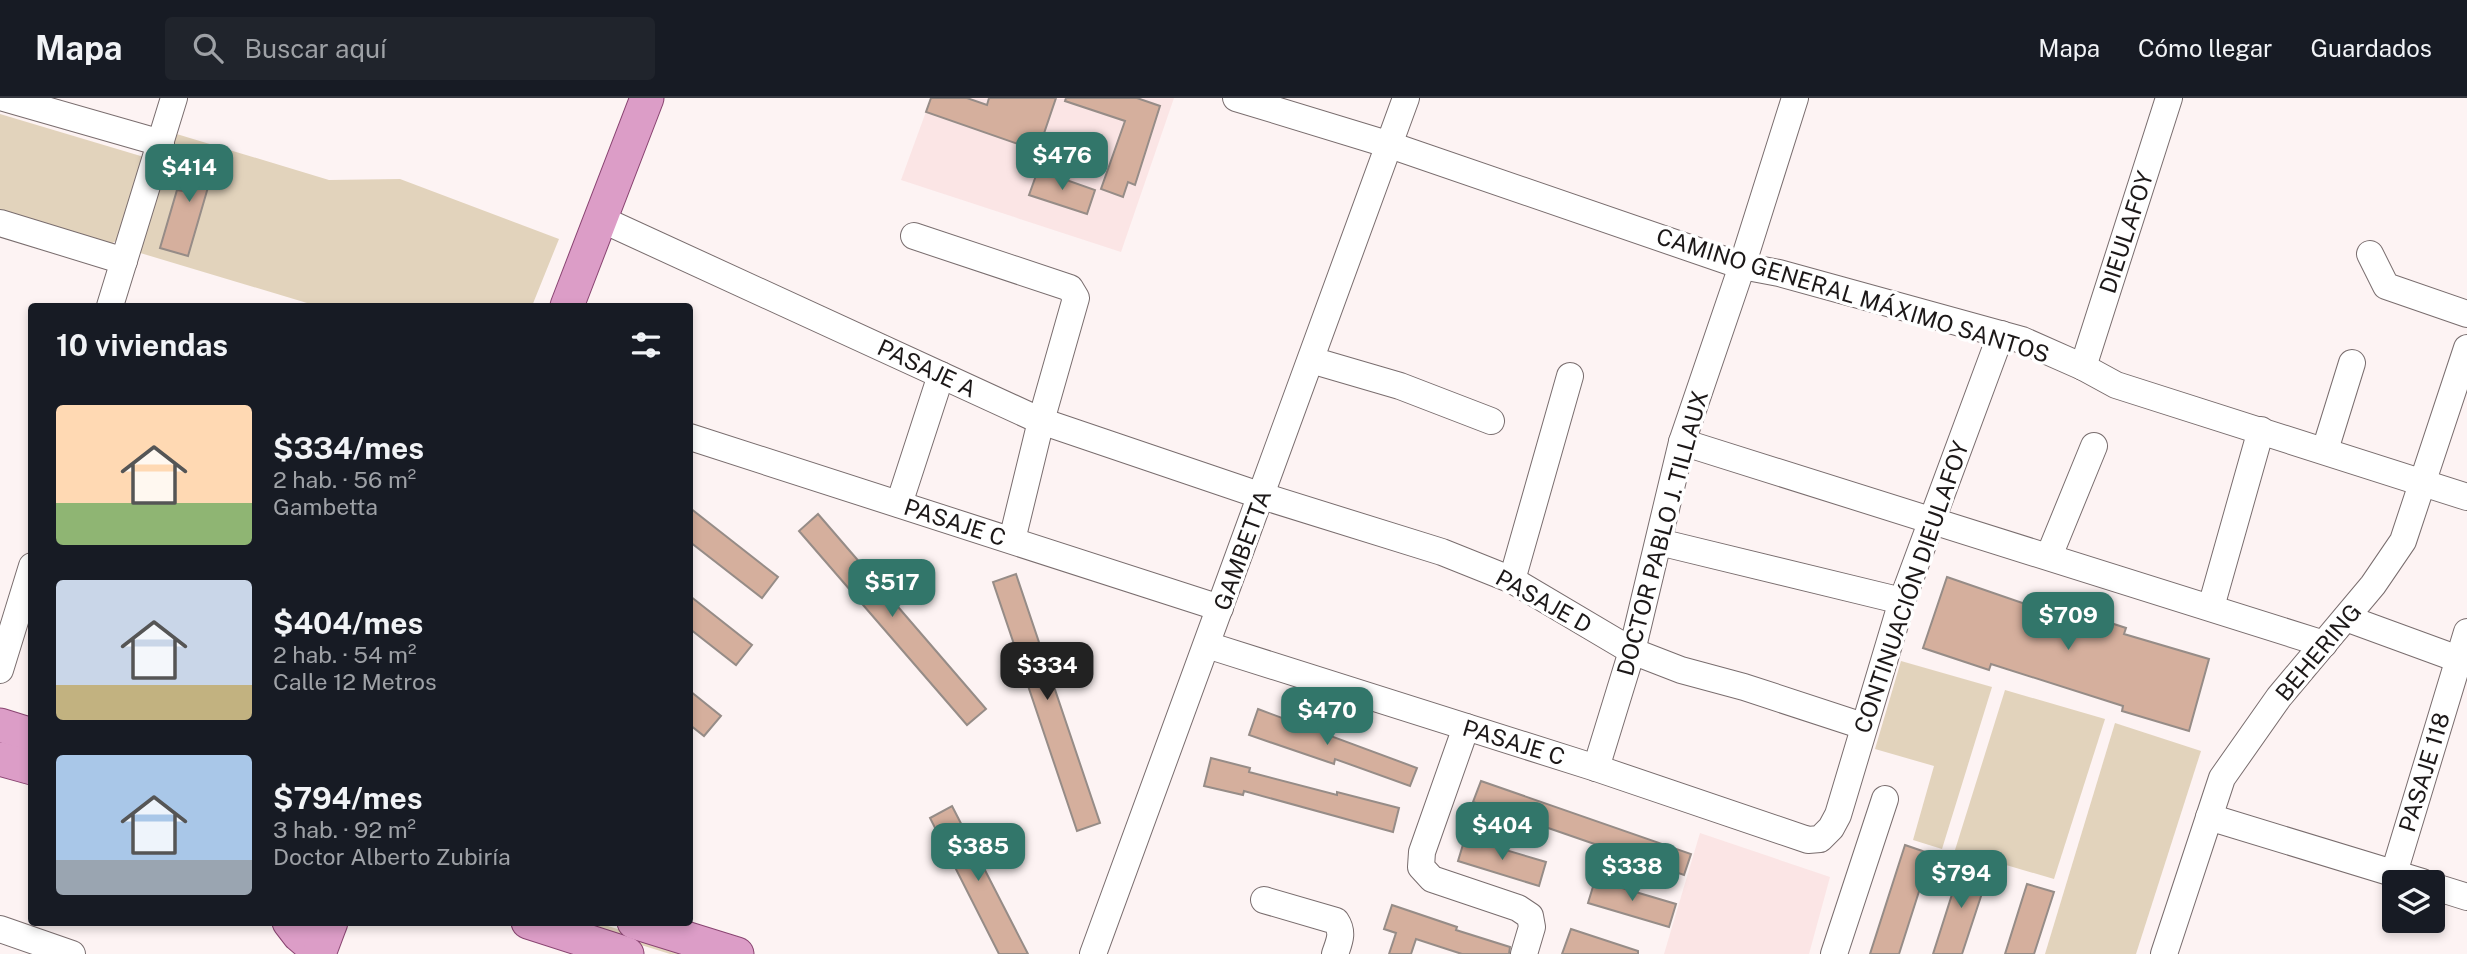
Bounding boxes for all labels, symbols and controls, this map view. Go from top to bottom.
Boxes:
search box [165,17,655,80]
text: Mapa [35,29,123,67]
icon: search [189,29,227,67]
text: Buscar aquí [245,33,386,64]
text: Mapa [2038,34,2100,62]
text: Cómo llegar [2138,34,2272,62]
text: Guardados [2310,34,2432,62]
pin: $476 [1021,132,1103,192]
text: $476 [1032,141,1092,168]
pin: $414 [148,144,230,204]
text: $414 [161,153,217,180]
street label: DIEULAFOY [2094,168,2158,296]
street label: CAMINO GENERAL MÁXIMO SANTOS [1653,222,2053,368]
icon: filters [627,326,665,364]
text: 10 viviendas [56,327,228,363]
street label: PASAJE A [873,333,981,403]
street label: DOCTOR PABLO J. TILLAUX [1611,388,1713,678]
text: $334/mes [273,430,424,466]
icon: home [112,433,196,517]
street label: CONTINUACIÓN DIEULAFOY [1848,437,1974,737]
text: 2 hab. · 56 m² [273,466,416,493]
street label: GAMBETTA [1208,486,1276,614]
text: Gambetta [273,493,378,520]
street label: PASAJE C [901,493,1009,551]
pin: $517 [851,560,933,619]
street label: PASAJE D [1491,564,1597,638]
text: $517 [864,568,920,595]
pin: $709 [2027,592,2109,652]
street label: BEHERING [2270,598,2366,706]
text: $709 [2038,601,2098,628]
text: $404/mes [273,605,423,641]
icon: home [112,608,196,692]
text: 2 hab. · 54 m² [273,641,416,668]
pin: $334 [1006,642,1088,702]
text: $334 [1016,651,1078,678]
text: Calle 12 Metros [273,668,437,695]
pin: $470 [1286,688,1368,747]
text: $470 [1297,696,1357,723]
street label: PASAJE 118 [2393,709,2455,835]
street label: PASAJE C [1460,714,1568,770]
text: $794/mes [273,780,423,816]
icon: home [112,783,196,867]
pin: $404 [1461,802,1543,862]
text: $404 [1472,811,1532,838]
text: 3 hab. · 92 m² [273,816,416,843]
pin: $385 [937,824,1019,883]
text: $385 [947,832,1009,859]
text: Doctor Alberto Zubiría [273,843,511,870]
pin: $338 [1591,844,1673,903]
pin: $794 [1920,850,2002,910]
text: $338 [1601,852,1663,879]
text: $794 [1931,859,1991,886]
map controls [2382,870,2445,933]
button: layers [2382,870,2445,933]

